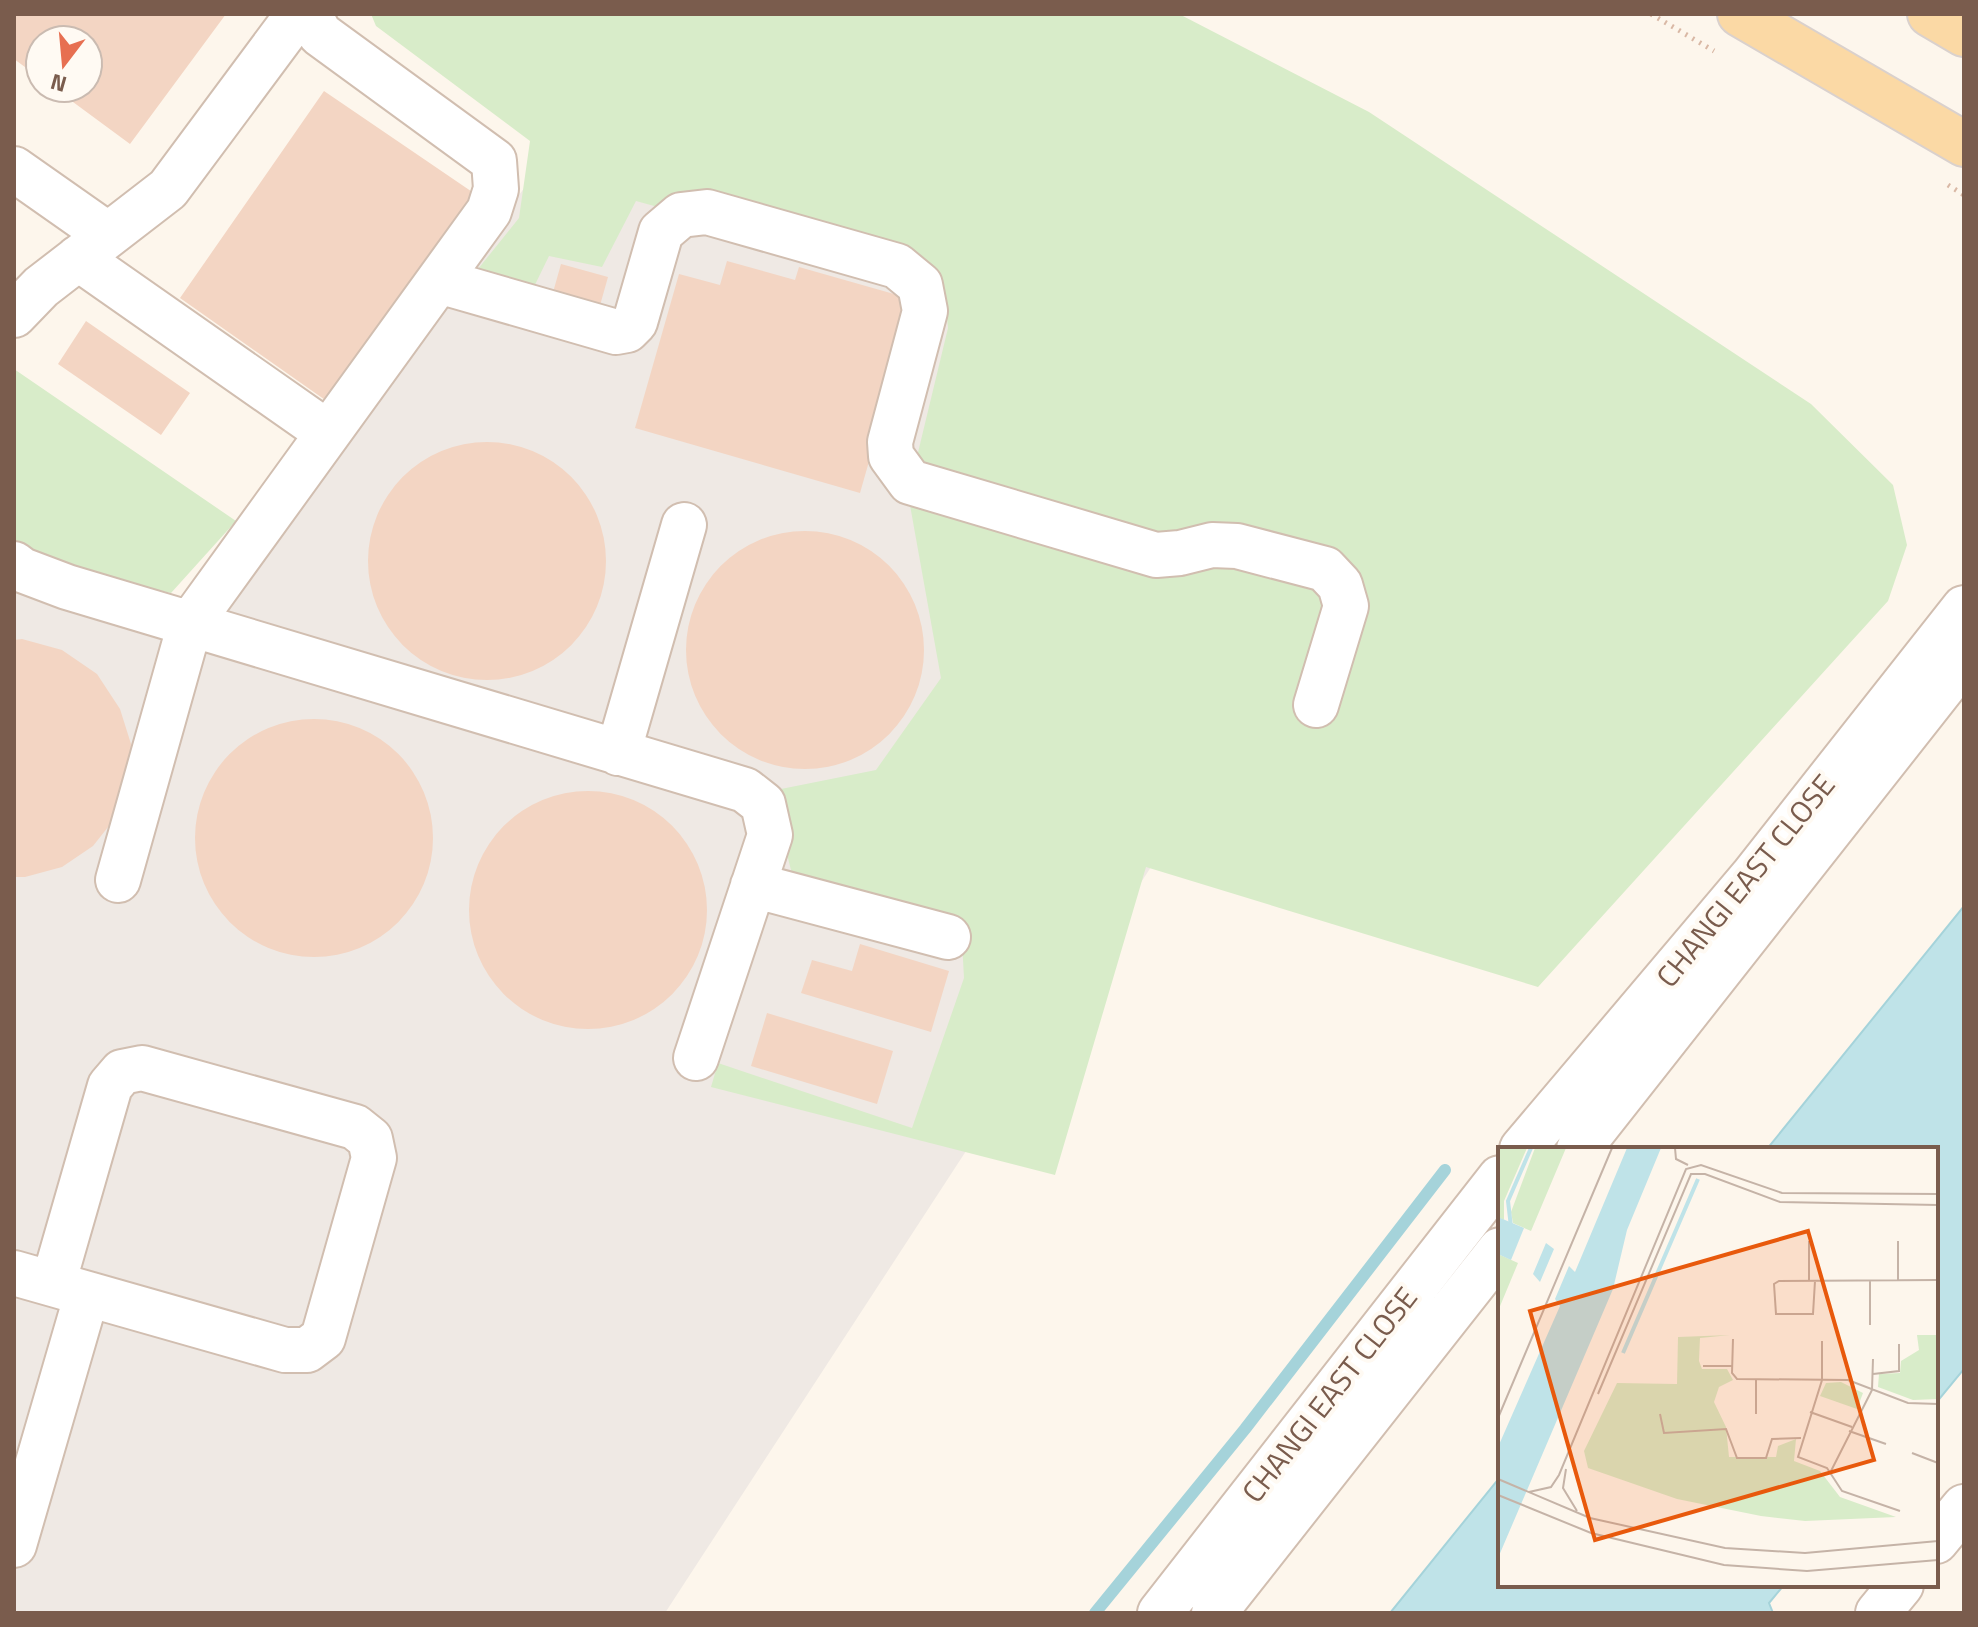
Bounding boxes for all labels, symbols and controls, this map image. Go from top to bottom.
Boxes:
north arrow [24,24,104,104]
text: N [46,65,71,102]
street label: CHANGI EAST CLOSE [1645,764,1846,997]
inset map [1498,1147,1938,1587]
street label: CHANGI EAST CLOSE [1230,1277,1428,1512]

